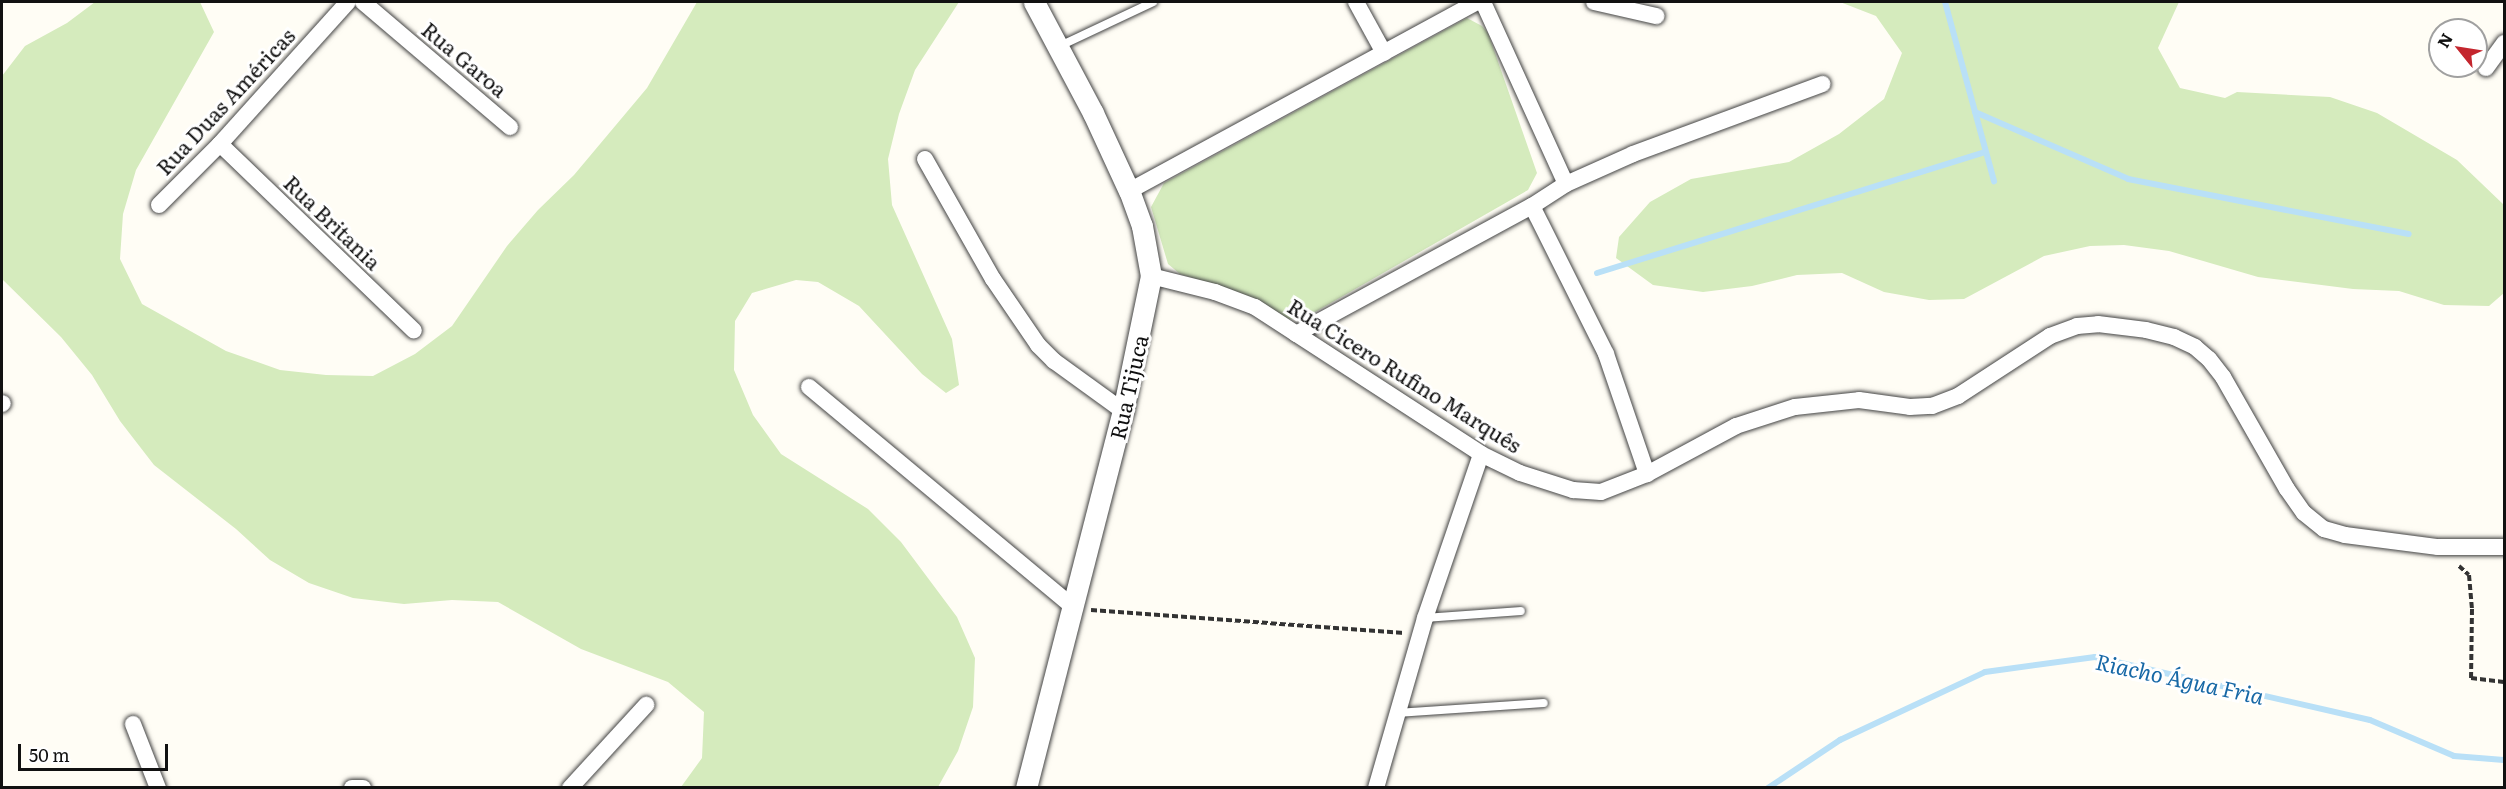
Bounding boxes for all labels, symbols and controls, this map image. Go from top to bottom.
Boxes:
street label: Rua Garoa [417,16,513,102]
north arrow [2428,18,2488,78]
street label: Rua Duas Américas [151,22,299,180]
text: N [2430,28,2458,52]
street label: Rua Britania [279,170,387,274]
street label: Rua Cicero Rufino Marquês [1284,293,1526,457]
street label: Rua Tijuca [1104,332,1152,442]
water label: Riacho Água Fria [2093,647,2267,709]
scale bar [21,732,171,770]
text: 50 m [29,741,70,768]

